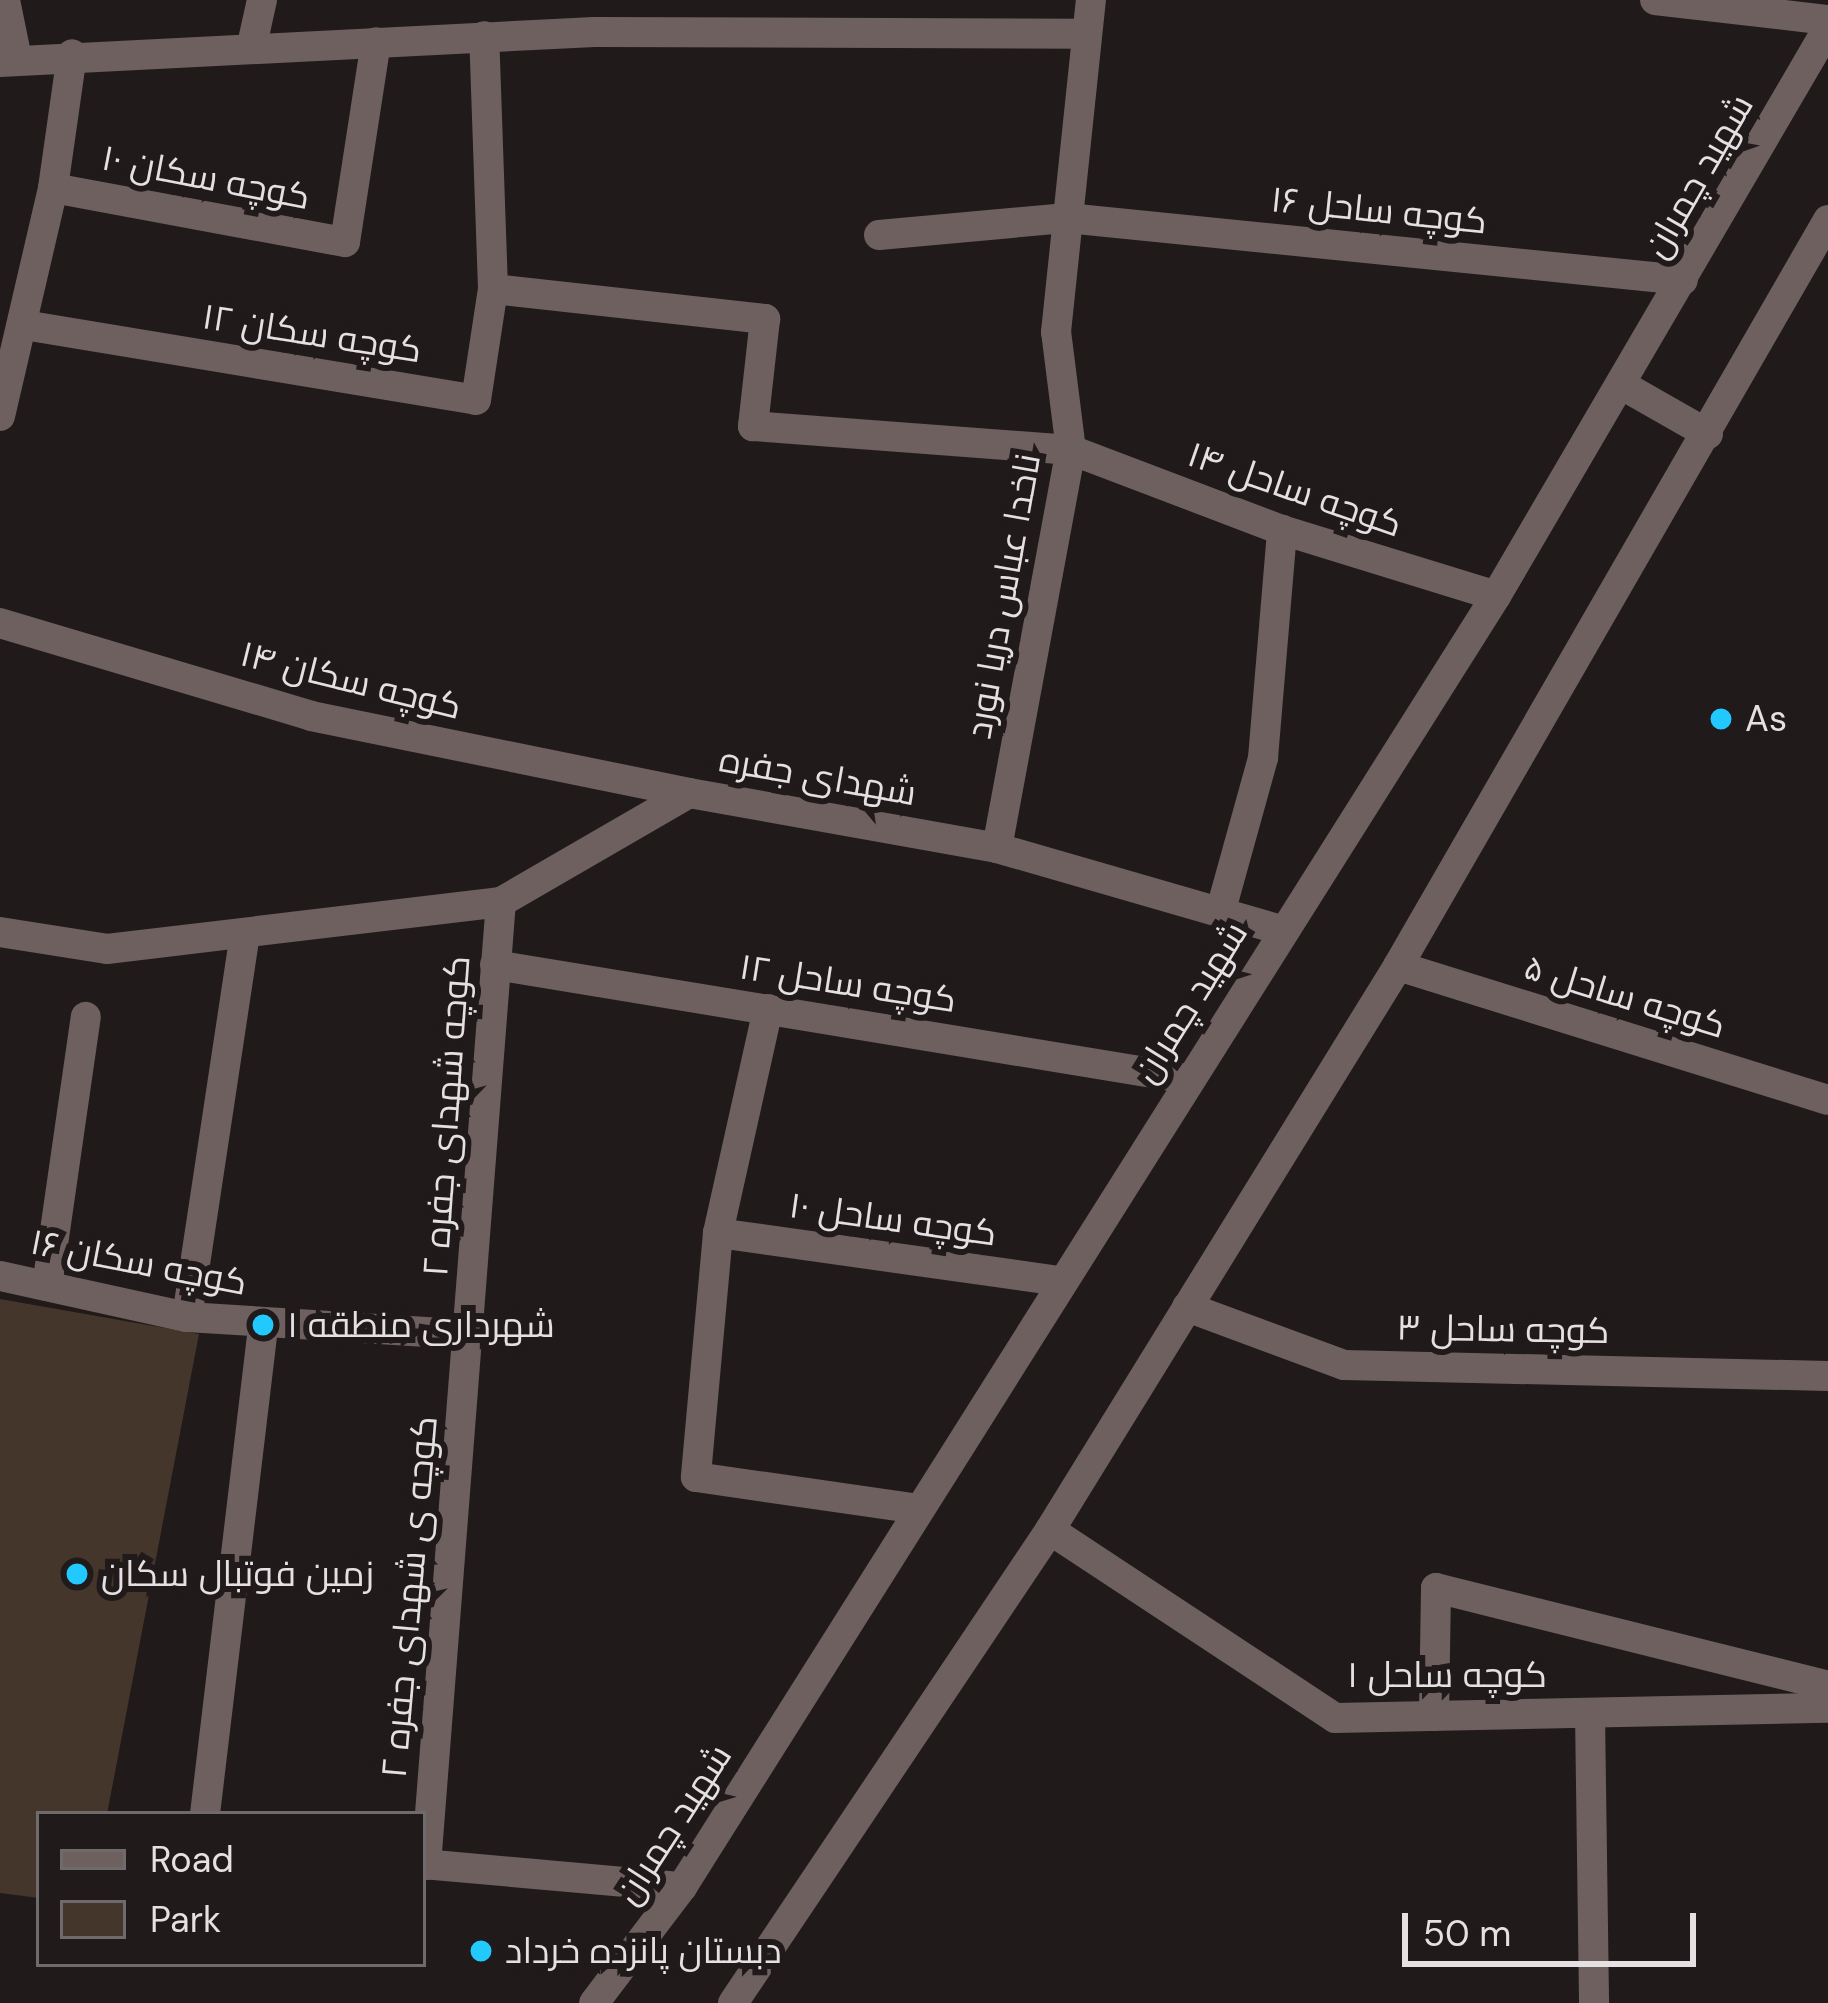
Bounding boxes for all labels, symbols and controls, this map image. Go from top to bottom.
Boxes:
street label: شهید چمران [1634,87,1762,265]
street label: کوچه سکان ۱۰ [98,136,314,218]
street label: کوچه ساحل ۱۶ [1269,177,1489,243]
street label: کوچه سکان ۱۲ [199,294,425,372]
street label: کوچه ساحل ۱۴ [1182,432,1408,546]
street label: ناخدا عباس دریا نورد [957,450,1049,742]
street label: کوچه سکان ۱۴ [236,632,466,728]
place label: As [1745,697,1787,741]
marker: As [1708,706,1734,732]
street label: شهدای جفره [716,737,920,815]
street label: شهید چمران [1124,914,1256,1090]
street label: کوچه ساحل ۱۲ [737,945,959,1021]
street label: کوچه ساحل ۵ [1519,945,1731,1047]
street label: کوچه شهدای جفره ۲ [413,954,479,1278]
street label: کوچه ساحل ۱۰ [787,1183,999,1255]
street label: کوچه سکان ۱۶ [27,1220,251,1304]
place label: شهرداری منطقه ١ [287,1303,555,1347]
street label: کوچه ساحل ۳ [1396,1306,1610,1352]
marker: شهرداری منطقه ١ [250,1312,276,1338]
street label: کوچه ی شهدای جفره ۲ [372,1414,446,1780]
place label: زمین فوتبال سکان [101,1552,374,1596]
marker: زمین فوتبال سکان [64,1561,90,1587]
street label: کوچه ساحل ۱ [1347,1653,1547,1697]
street label: شهید چمران [605,1736,741,1912]
legend [36,1811,426,1967]
text: Road [150,1836,234,1883]
scale bar [1408,1889,1702,1963]
text: Park [150,1896,221,1943]
text: 50 m [1423,1910,1511,1957]
place label: دبستان پانزده خرداد [505,1929,782,1973]
marker: دبستان پانزده خرداد [468,1938,494,1964]

